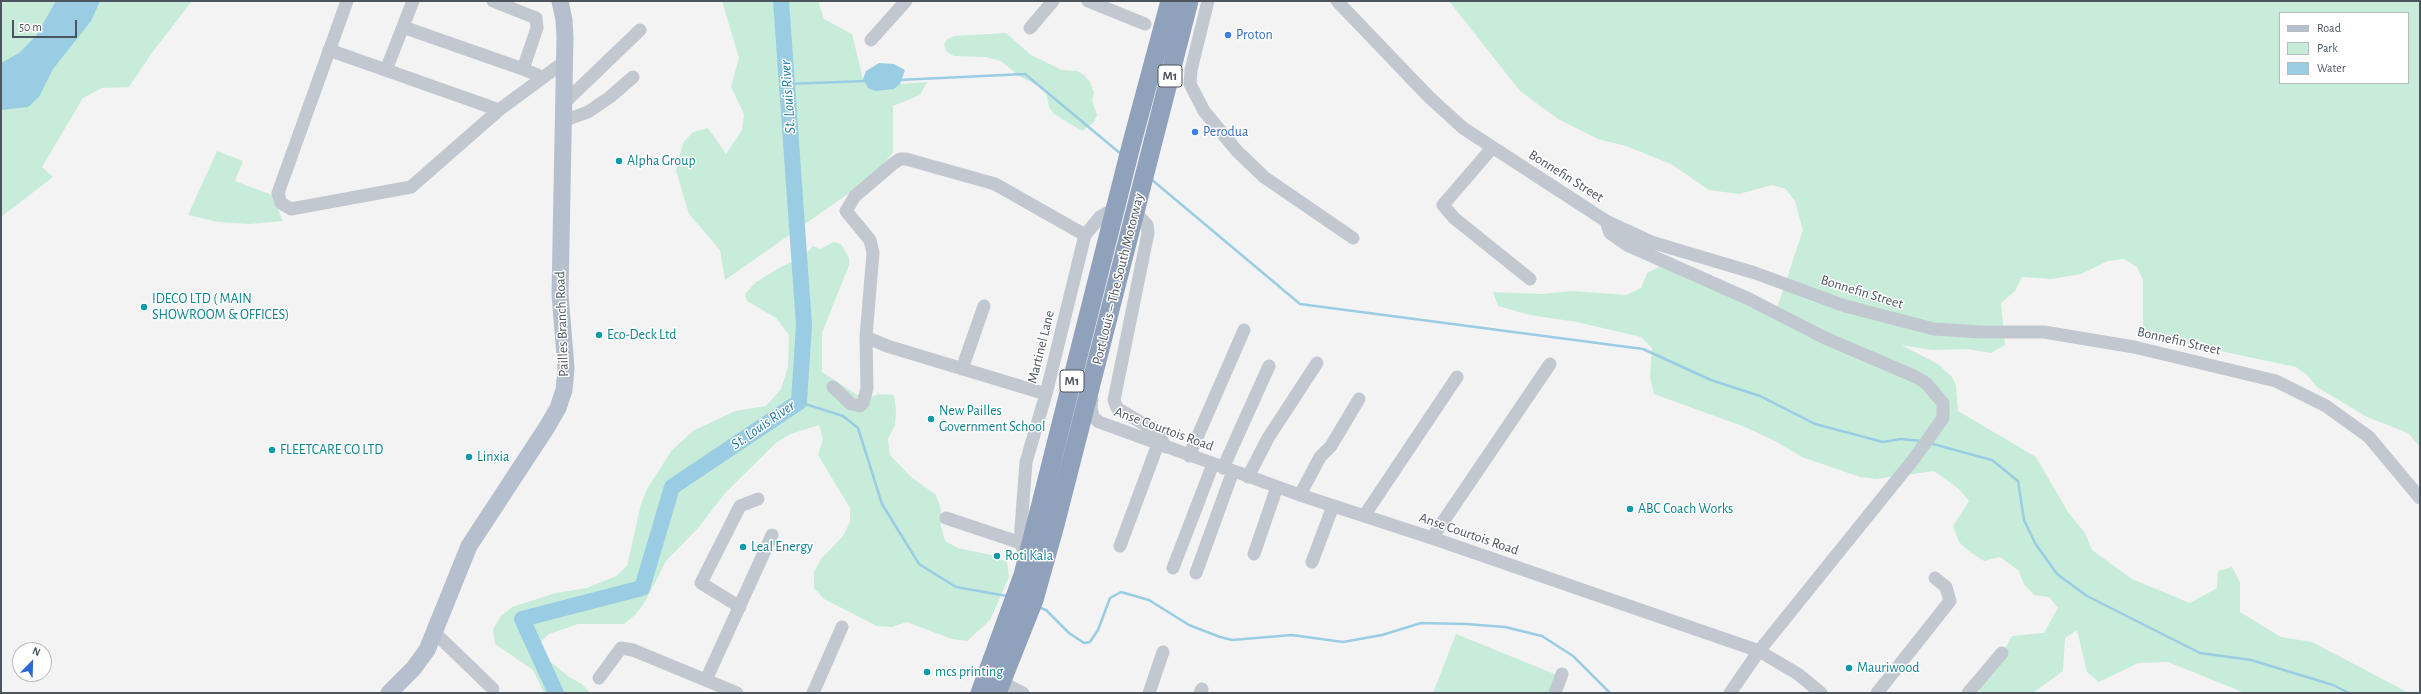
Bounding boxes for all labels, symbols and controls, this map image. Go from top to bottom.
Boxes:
scale bar [14,12,79,38]
legend [2279,12,2409,84]
text: 50 m [19,21,42,33]
text: Road [2317,22,2341,34]
place label: Proton [1236,27,1273,43]
marker: Proton [1223,30,1233,40]
text: Park [2317,42,2338,54]
water label: St. Louis River [776,60,800,134]
text: Water [2317,62,2346,74]
road number: M1 [1158,65,1182,87]
place label: Perodua [1203,124,1248,140]
marker: Perodua [1190,127,1200,137]
street label: Bonnefin Street [1525,146,1607,206]
place label: Alpha Group [627,153,696,169]
marker: Alpha Group [614,156,624,166]
street label: Port Louis – The South Motorway [1089,191,1147,367]
street label: Pailles Branch Road [552,271,572,377]
street label: Bonnefin Street [1819,272,1905,312]
place label: IDECO LTD ( MAIN SHOWROOM & OFFICES) [152,291,289,324]
marker: IDECO LTD ( MAIN SHOWROOM & OFFICES) [139,302,149,312]
street label: Martinel Lane [1024,309,1058,385]
street label: Bonnefin Street [2136,323,2222,359]
place label: Eco-Deck Ltd [607,327,676,343]
marker: Eco-Deck Ltd [594,330,604,340]
road number: M1 [1060,370,1084,392]
water label: St. Louis River [728,396,798,454]
place label: New Pailles Government School [939,403,1045,436]
street label: Anse Courtois Road [1112,403,1216,455]
marker: New Pailles Government School [926,414,936,424]
place label: FLEETCARE CO LTD [280,442,383,458]
marker: FLEETCARE CO LTD [267,445,277,455]
place label: Linxia [477,449,509,465]
marker: Linxia [464,452,474,462]
place label: ABC Coach Works [1638,501,1733,517]
marker: ABC Coach Works [1625,504,1635,514]
street label: Anse Courtois Road [1417,509,1521,559]
place label: Leal Energy [751,539,813,555]
marker: Leal Energy [738,542,748,552]
place label: Roti Kala [1005,548,1053,564]
marker: Roti Kala [992,551,1002,561]
north arrow [12,642,52,682]
text: N [31,645,42,658]
place label: Mauriwood [1857,660,1920,676]
marker: Mauriwood [1844,663,1854,673]
place label: mcs printing [935,664,1003,680]
marker: mcs printing [922,667,932,677]

